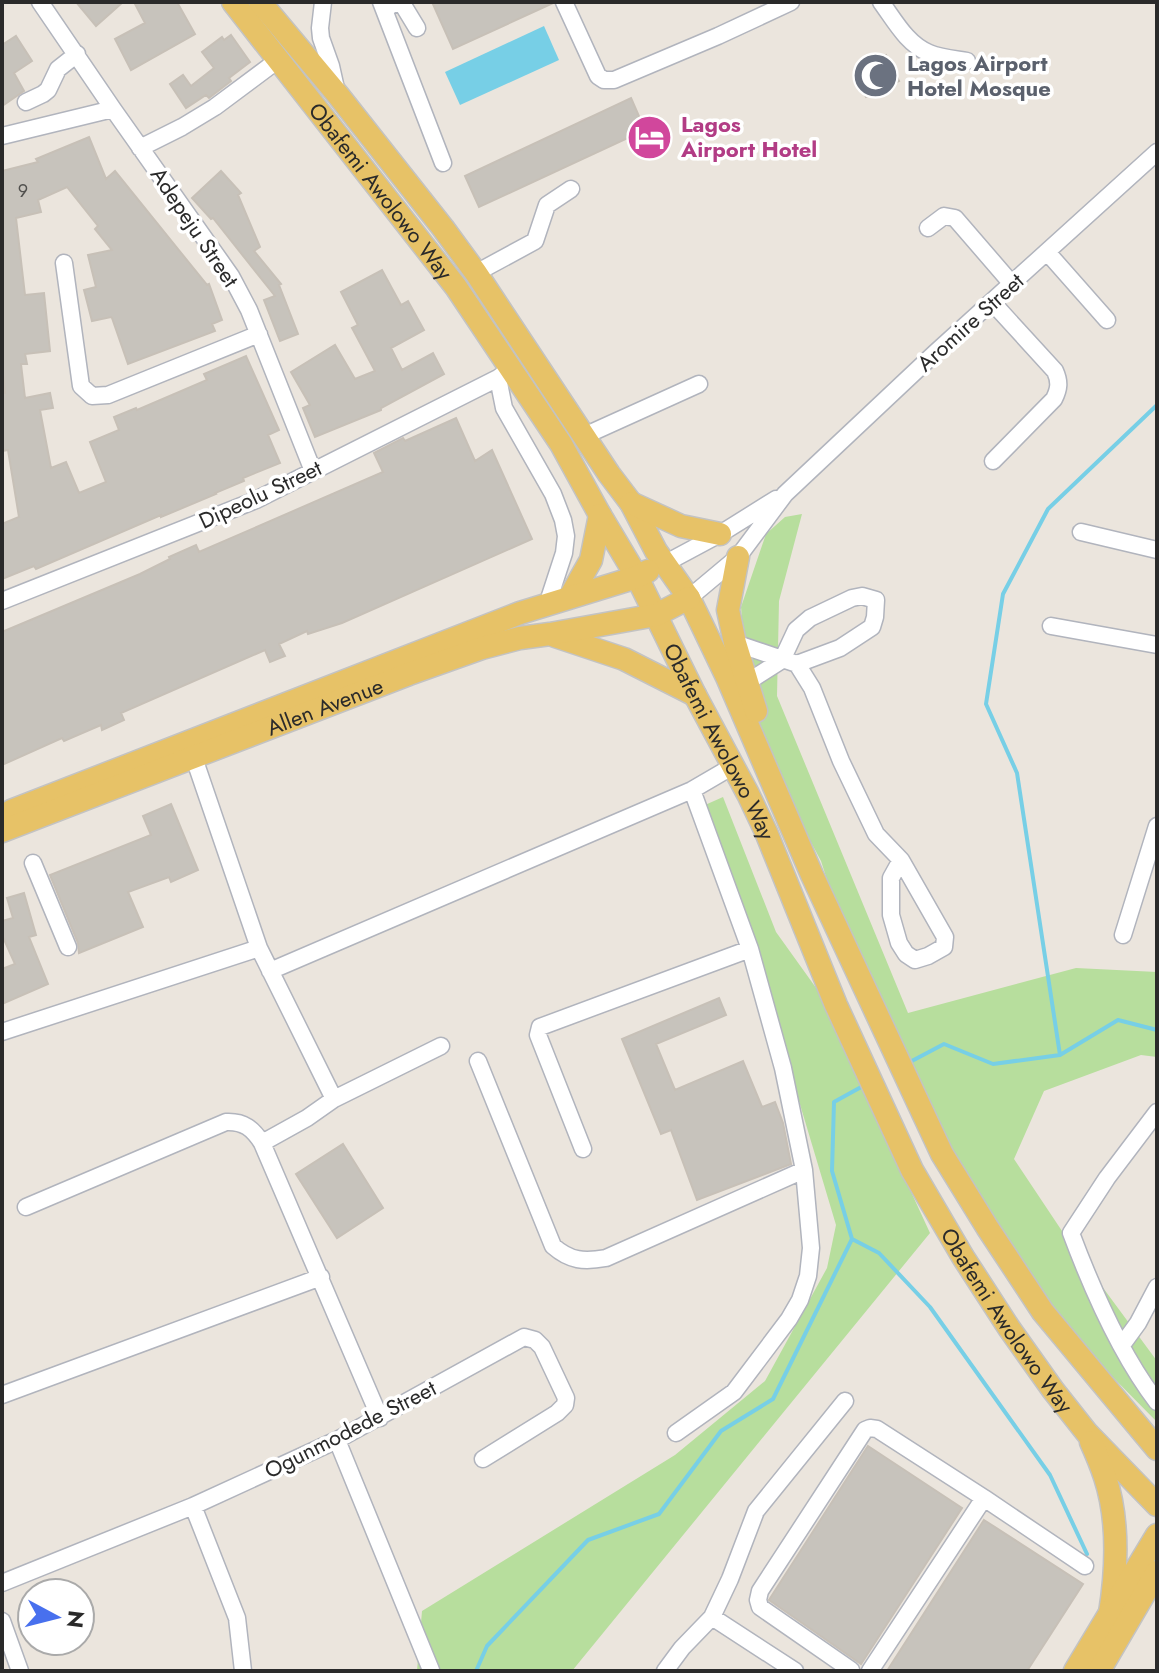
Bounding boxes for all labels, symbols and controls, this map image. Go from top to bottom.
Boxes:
place label: Lagos Airport Hotel Mosque [907,47,1051,104]
mosque icon: Lagos Airport Hotel Mosque [852,52,900,100]
street label: Obafemi Awolowo Way [301,95,461,287]
place label: Lagos Airport Hotel [680,108,817,165]
hotel icon: Lagos Airport Hotel [626,113,674,161]
street label: Adepeju Street [143,161,247,294]
house number: 9 [18,178,28,204]
street label: Aromire Street [909,265,1031,379]
street label: Dipeolu Street [193,451,327,536]
street label: Obafemi Awolowo Way [656,637,784,845]
street label: Allen Avenue [262,669,388,743]
street label: Obafemi Awolowo Way [933,1222,1081,1420]
street label: Ogunmodede Street [259,1372,442,1486]
north arrow [16,1577,96,1657]
text: N [59,1609,93,1630]

